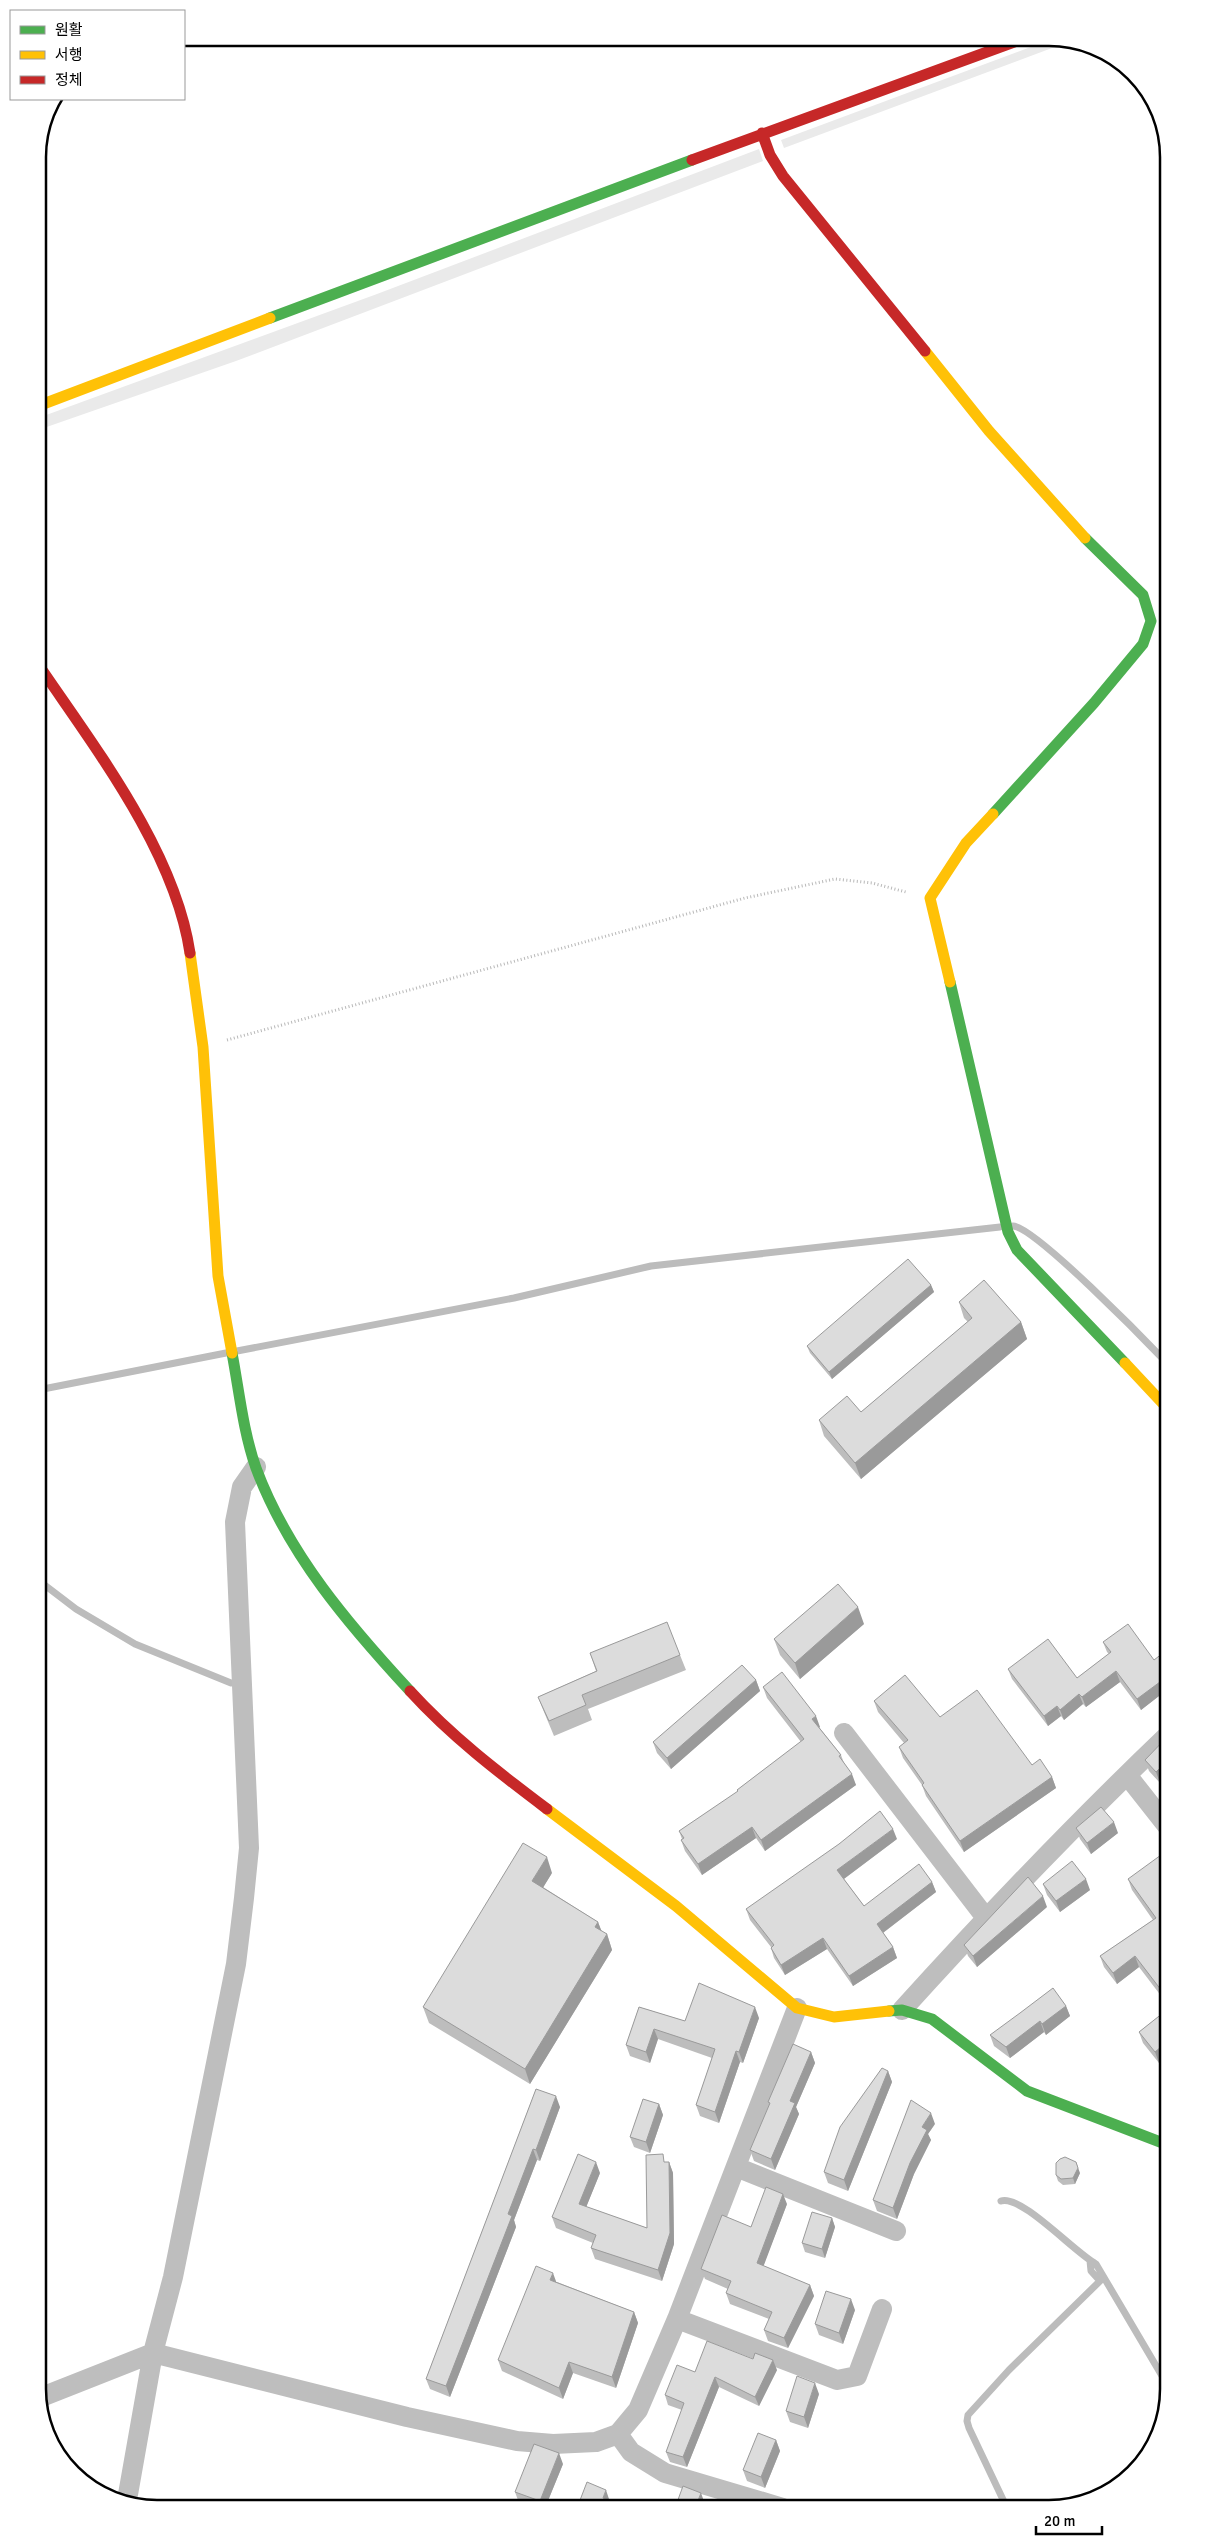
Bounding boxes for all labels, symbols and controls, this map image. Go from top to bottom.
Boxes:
legend [10,10,185,100]
text: 원활 [55,21,83,39]
text: 서행 [55,46,83,64]
text: 정체 [55,71,83,89]
scale bar [1036,2504,1102,2536]
text: 20 m [1044,2512,1075,2530]

